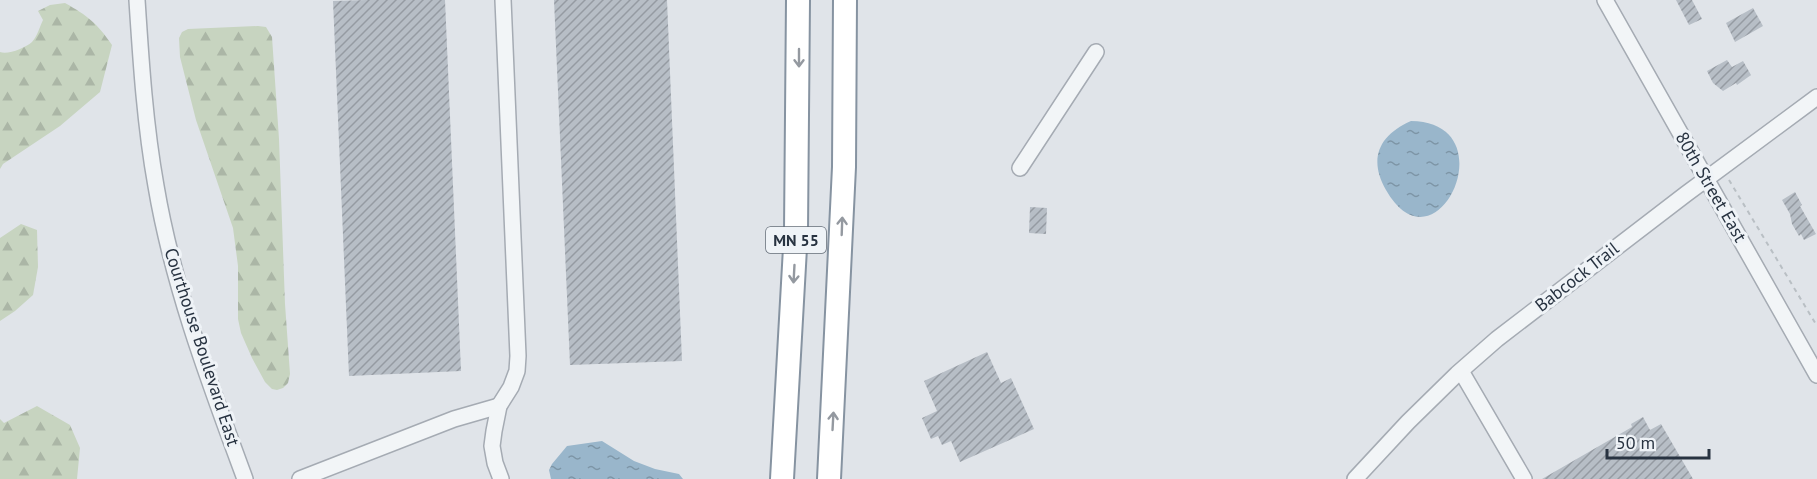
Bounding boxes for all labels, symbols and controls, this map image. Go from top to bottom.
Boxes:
one-way arrow [793,48,804,68]
street label: 80th Street East [1671,128,1752,246]
one-way arrow [836,216,848,236]
road number: MN 55 [766,227,826,253]
street label: Babcock Trail [1530,236,1624,317]
street label: Courthouse Boulevard East [160,245,245,449]
one-way arrow [789,264,800,284]
one-way arrow [828,411,839,431]
scale bar [1607,422,1709,460]
text: 50 m [1616,431,1655,454]

